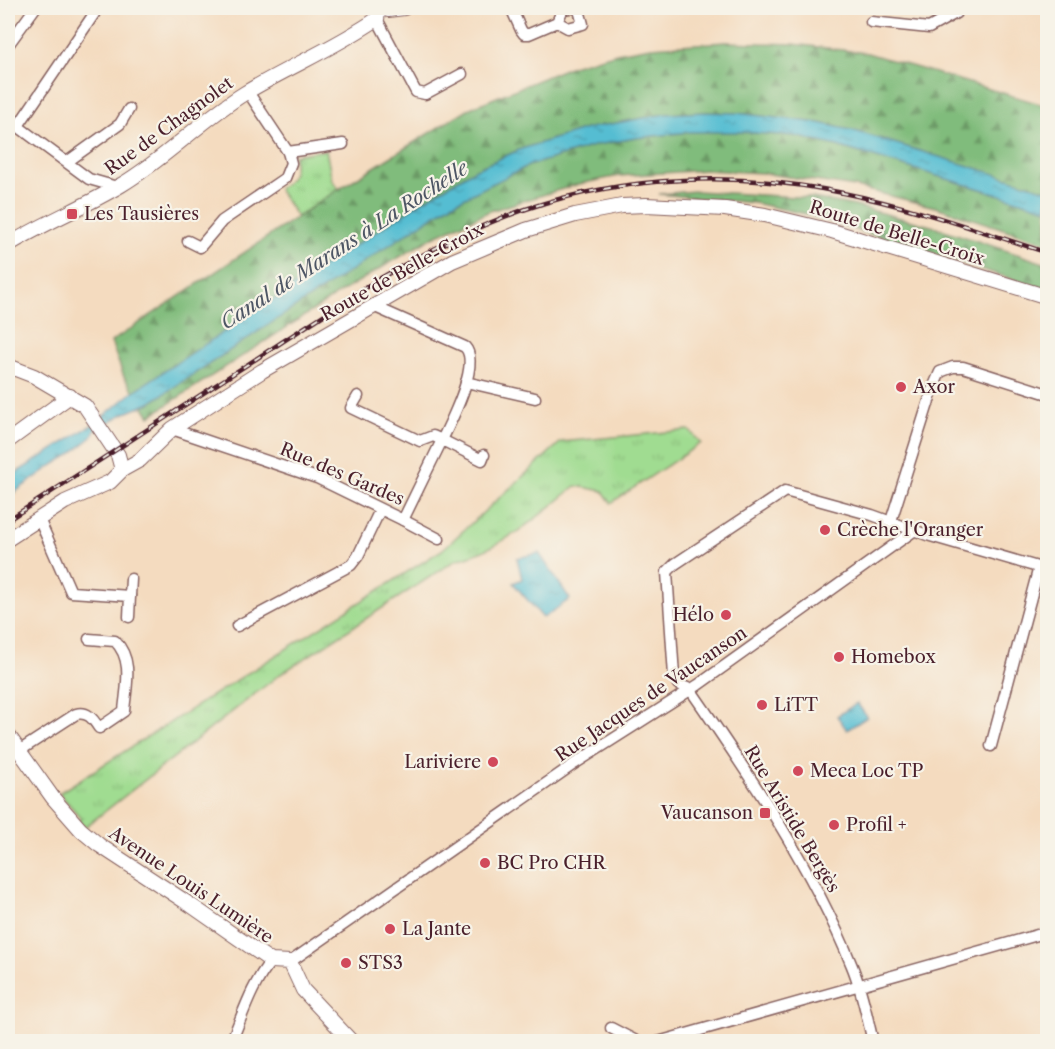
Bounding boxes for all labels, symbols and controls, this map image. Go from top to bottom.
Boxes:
street label: Rue de Chagnolet [101,72,238,180]
water label: Canal de Marans à La Rochelle [216,155,473,334]
street label: Route de Belle-Croix [807,196,988,270]
place label: Les Tausières [84,203,199,225]
marker: Les Tausières [65,207,79,221]
street label: Route de Belle-Croix [317,218,487,326]
place label: Axor [912,376,955,398]
marker: Axor [894,380,908,394]
street label: Rue des Gardes [276,438,408,510]
place label: Crèche l'Oranger [837,519,984,541]
marker: Crèche l'Oranger [818,523,832,537]
place label: Hélo [673,604,714,626]
marker: Hélo [719,608,733,622]
street label: Rue Jacques de Vaucanson [551,622,751,766]
place label: Homebox [851,646,936,668]
marker: Homebox [832,650,846,664]
place label: LiTT [774,694,819,716]
marker: LiTT [755,698,769,712]
street label: Rue Aristide Bergès [739,741,845,897]
place label: Lariviere [404,751,481,773]
marker: Lariviere [486,755,500,769]
place label: Meca Loc TP [810,760,923,782]
marker: Meca Loc TP [791,764,805,778]
place label: Vaucanson [660,802,753,824]
marker: Vaucanson [758,806,772,820]
place label: Profil + [846,814,907,836]
marker: Profil + [827,818,841,832]
street label: Avenue Louis Lumière [104,821,277,948]
place label: BC Pro CHR [497,852,607,874]
marker: BC Pro CHR [478,856,492,870]
place label: La Jante [402,918,471,940]
marker: La Jante [383,922,397,936]
place label: STS3 [358,952,403,974]
marker: STS3 [339,956,353,970]

